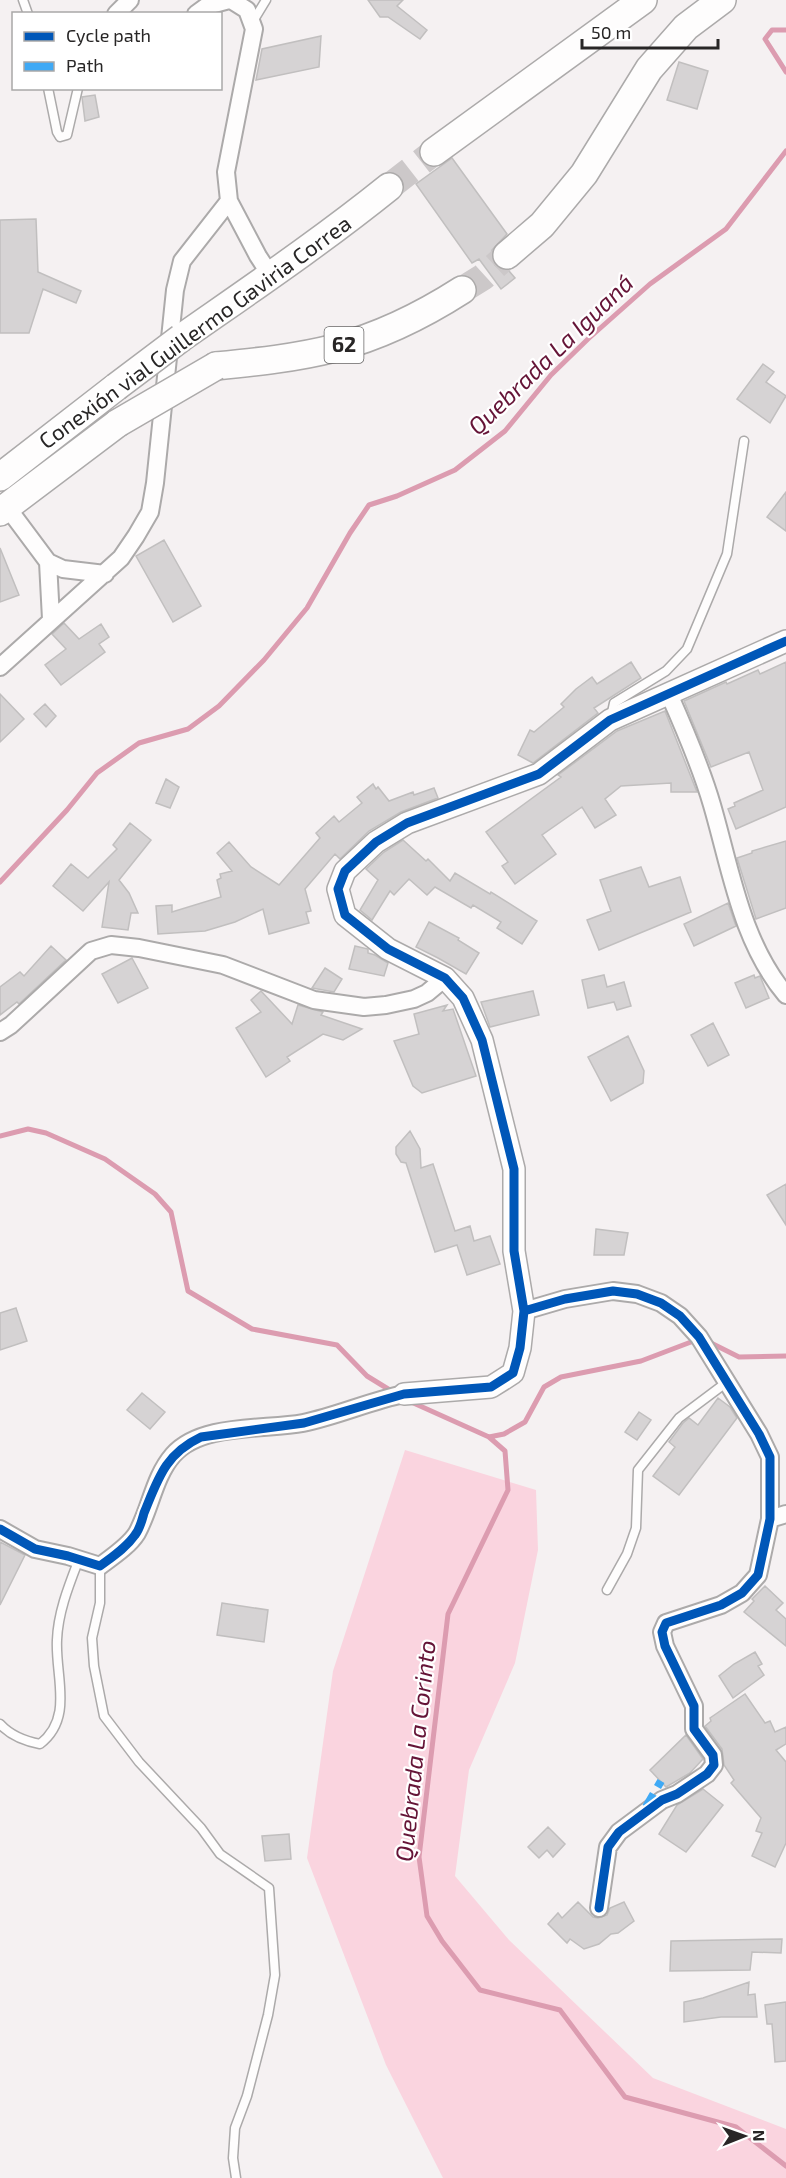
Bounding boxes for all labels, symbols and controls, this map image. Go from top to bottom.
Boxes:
legend [12,12,222,90]
scale bar [582,12,718,50]
text: 50 m [591,21,631,43]
text: Cycle path [66,24,151,46]
text: Path [66,54,104,76]
street label: Conexión vial Guillermo Gaviria Correa [33,209,355,453]
water label: Quebrada La Iguaná [461,268,639,440]
road number: 62 [324,327,364,363]
water label: Quebrada La Corinto [388,1639,441,1863]
north arrow [714,2106,774,2166]
text: N [750,2130,769,2142]

